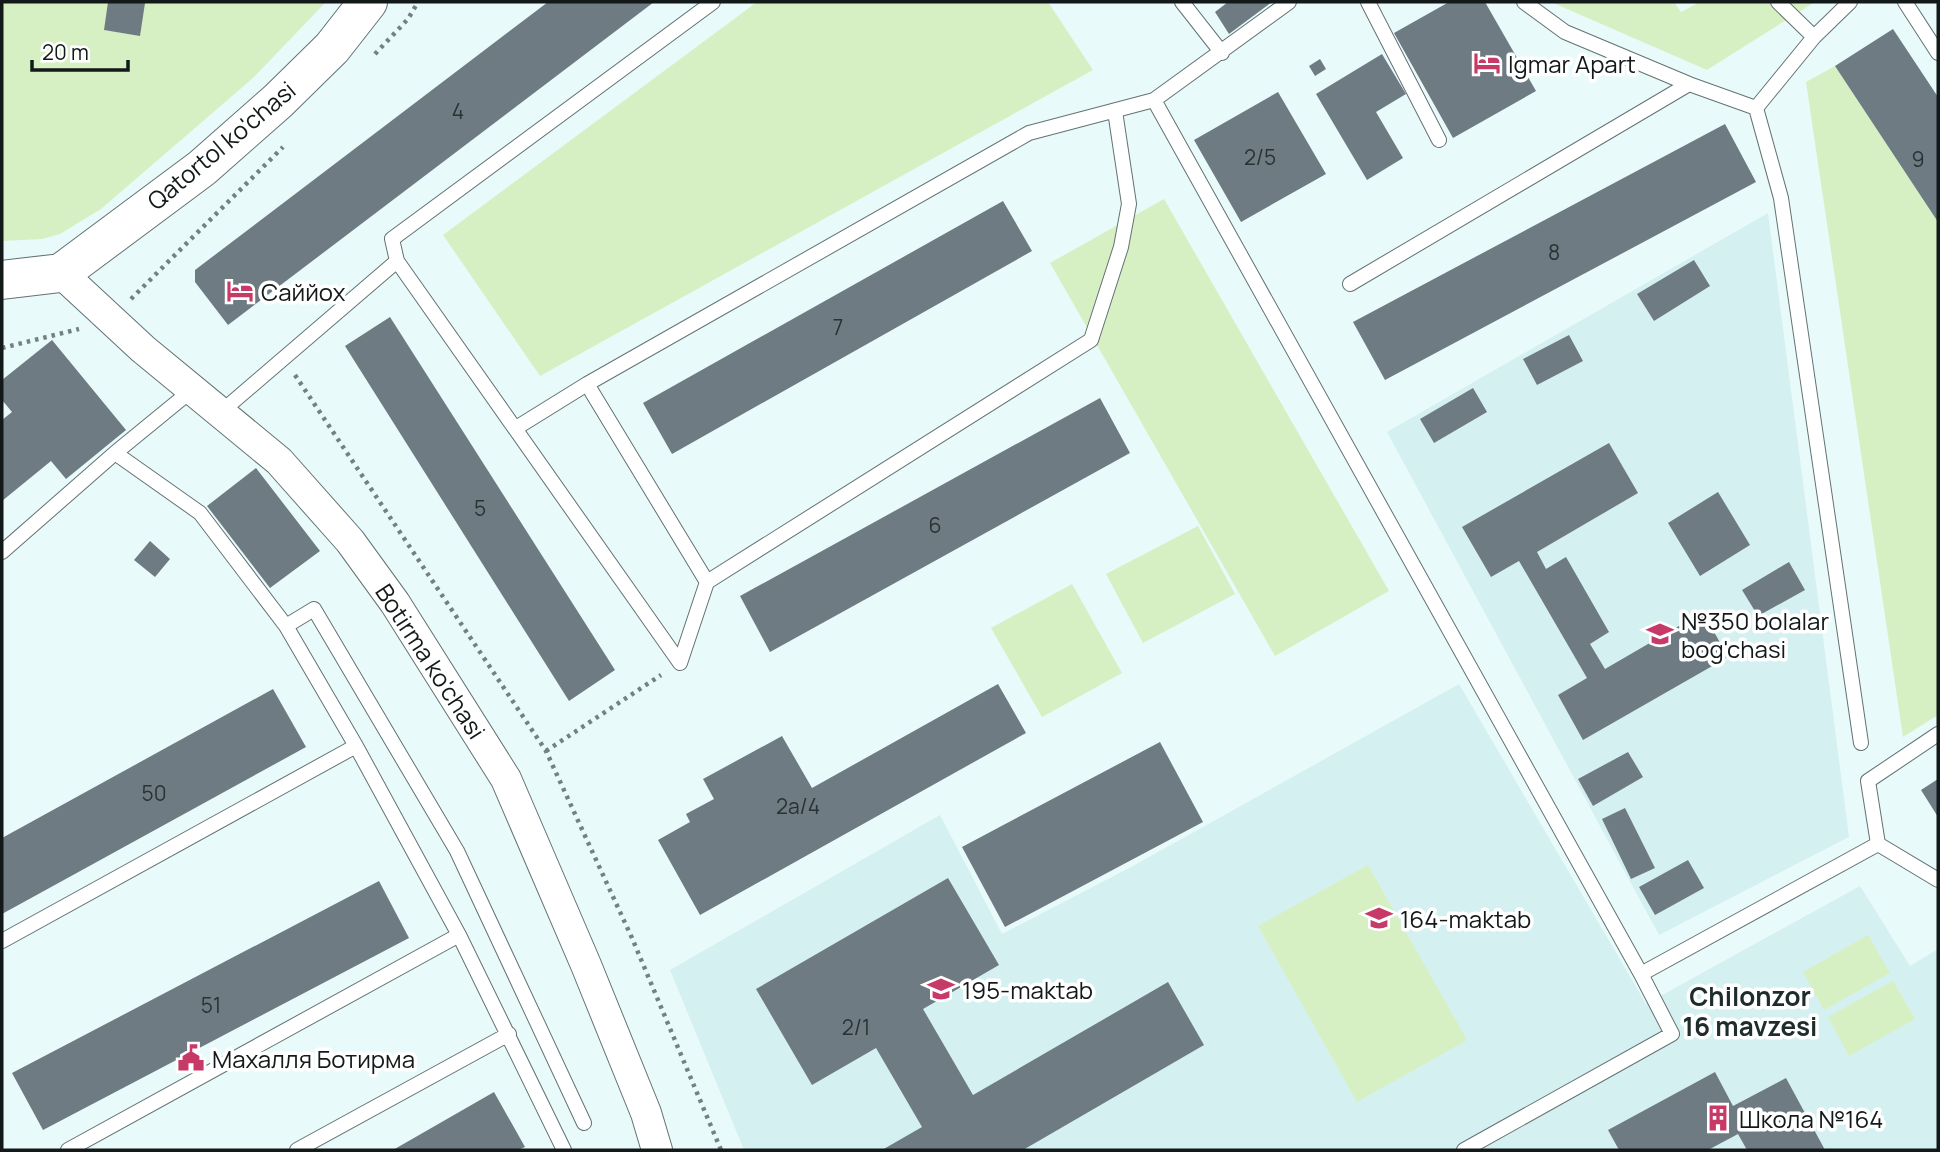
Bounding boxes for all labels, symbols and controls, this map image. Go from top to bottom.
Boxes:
scale bar [32,28,128,72]
text: 20 m [42,38,89,66]
place label: Igmar Apart [1508,47,1636,80]
hotel icon: Igmar Apart [1472,48,1502,78]
street label: Qatortol ko'chasi [140,73,302,217]
house number: 4 [452,97,464,125]
house number: 2/5 [1244,143,1276,171]
house number: 9 [1911,145,1925,173]
house number: 8 [1548,238,1560,266]
place label: Саййох [261,275,346,308]
hotel icon: Саййох [225,276,255,306]
house number: 7 [833,313,843,341]
house number: 5 [474,494,486,522]
house number: 6 [928,511,942,539]
street label: Botirma ko'chasi [368,577,494,745]
place label: №350 bolalar bog'chasi [1681,604,1829,665]
school or university icon: №350 bolalar bog'chasi [1645,619,1675,649]
house number: 50 [142,779,166,807]
house number: 2a/4 [776,792,820,820]
place label: 164-maktab [1400,902,1531,935]
school or university icon: 164-maktab [1364,903,1394,933]
place label: 195-maktab [962,973,1093,1006]
school or university icon: 195-maktab [926,974,956,1004]
district label: Chilonzor 16 mavzesi [1683,978,1817,1044]
house number: 51 [201,991,221,1019]
house number: 2/1 [842,1013,870,1041]
place label: Махалля Ботирма [212,1042,415,1075]
public building icon: Махалля Ботирма [176,1043,206,1073]
place label: Школа №164 [1739,1102,1884,1135]
building icon: Школа №164 [1703,1103,1733,1133]

